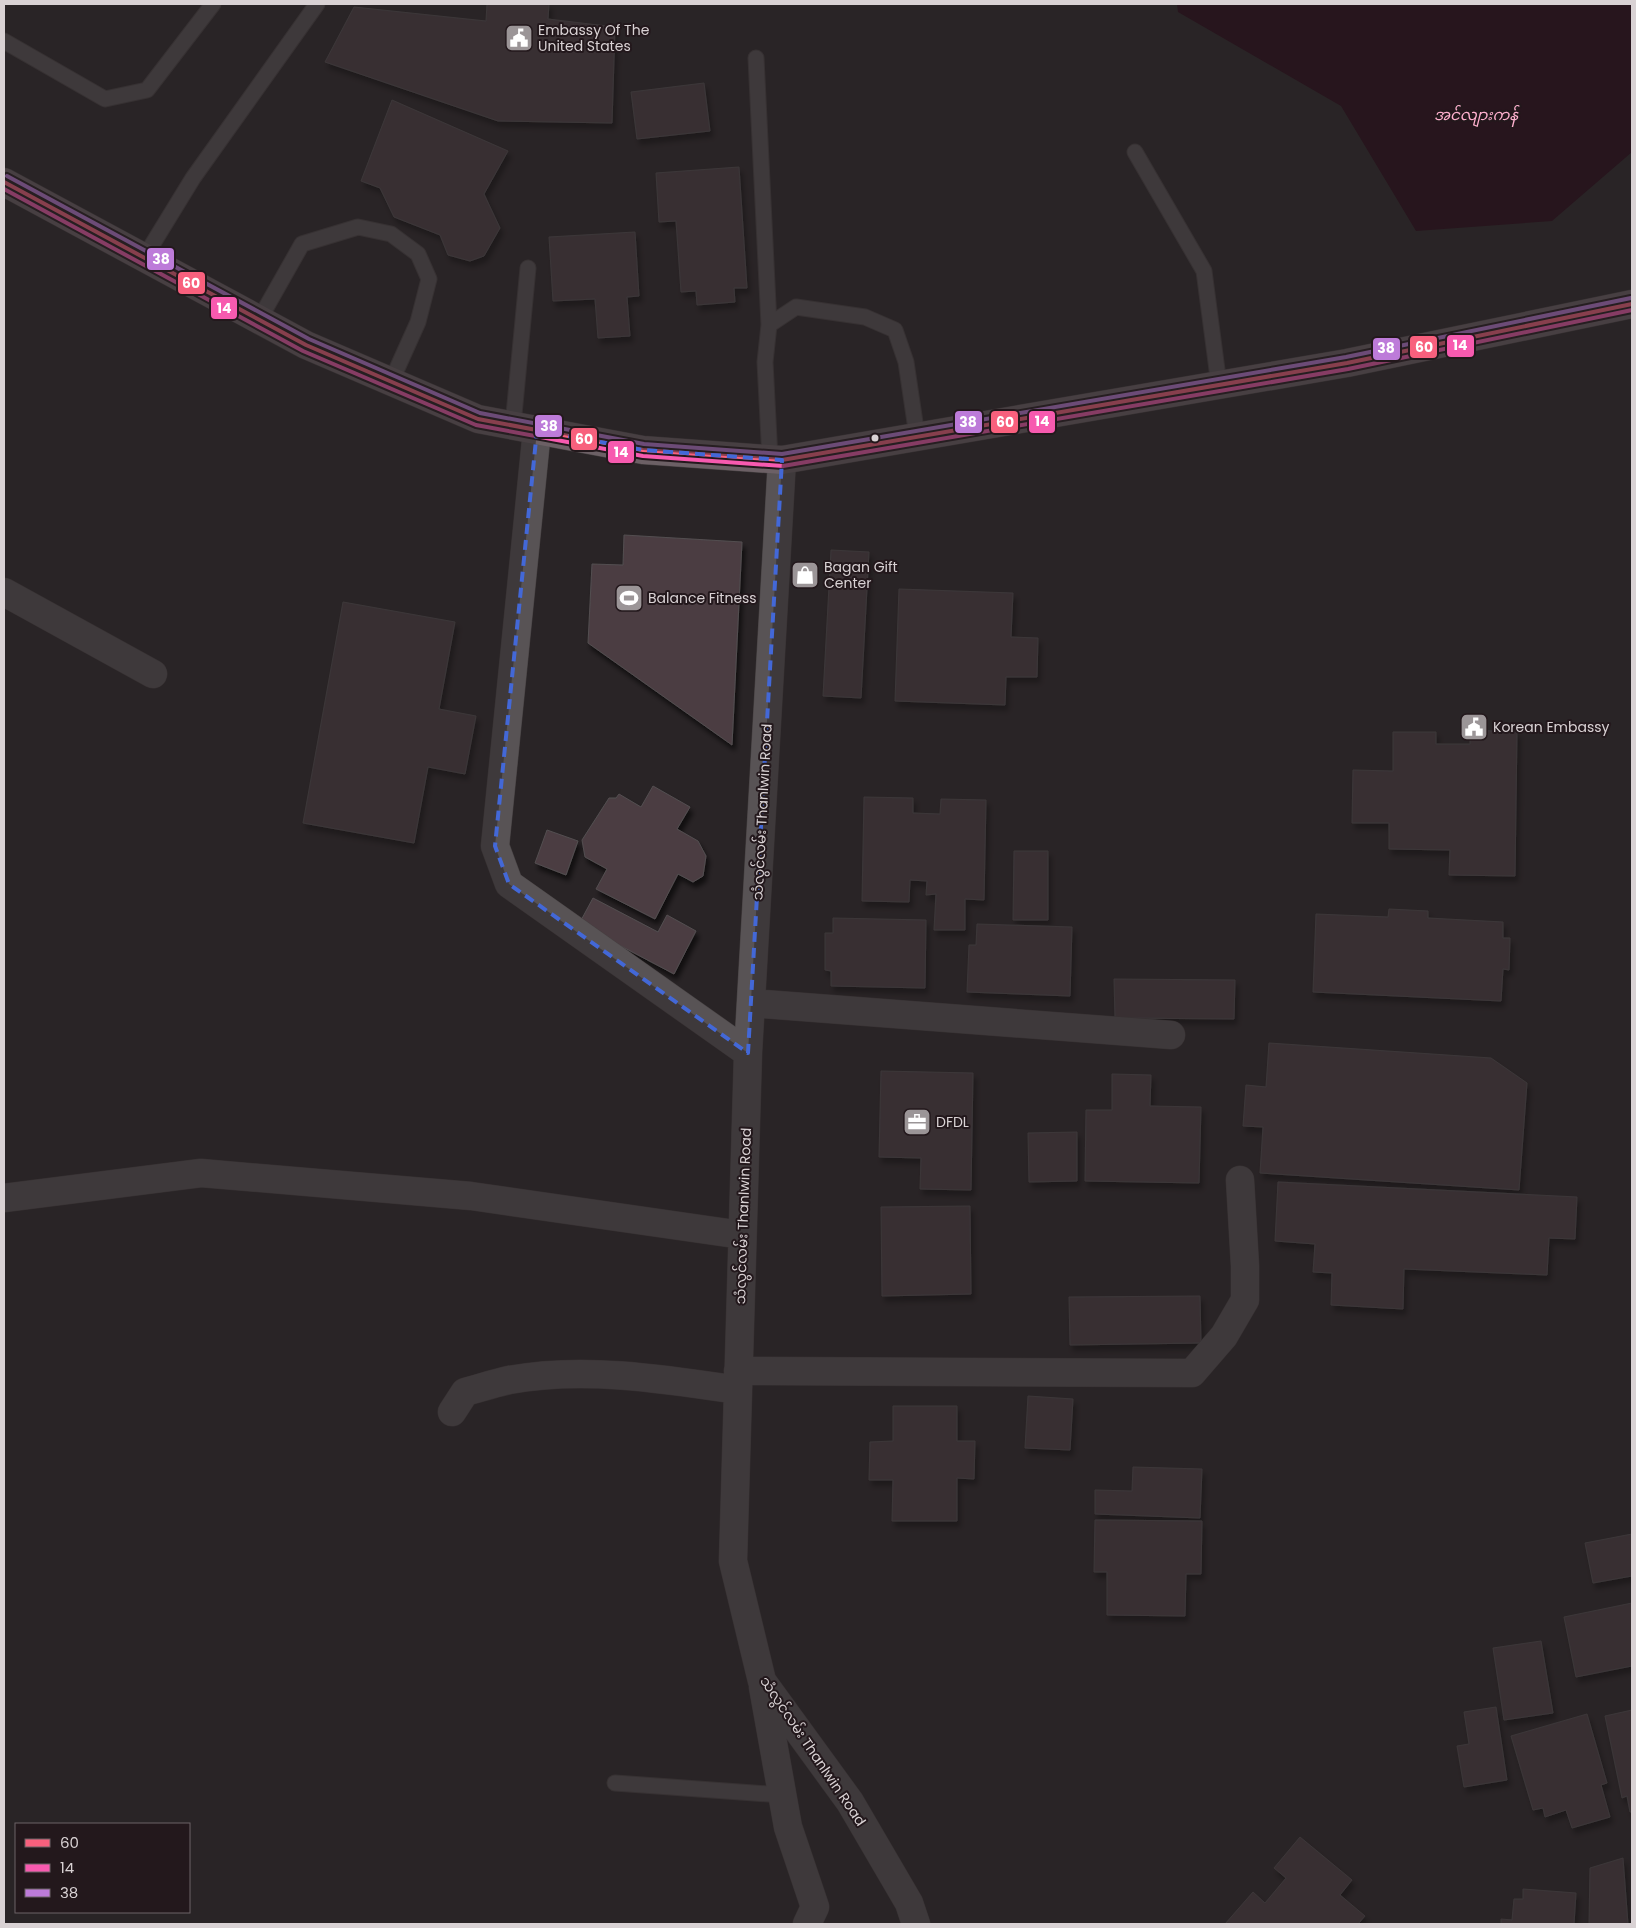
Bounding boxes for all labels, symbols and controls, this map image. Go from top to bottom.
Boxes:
place label: Embassy Of The United States [538,20,650,56]
public building icon: Embassy Of The United States [504,23,534,53]
water label: အင်လျားကန် [1434,104,1521,127]
line badge: 38 [146,247,175,271]
text: 38 [152,249,170,269]
line badge: 60 [177,271,206,295]
text: 60 [182,273,200,293]
line badge: 14 [210,296,238,320]
text: 14 [217,298,231,318]
line badge: 14 [1446,334,1475,358]
line badge: 60 [1409,335,1438,359]
text: 14 [1453,335,1467,355]
line badge: 38 [1372,337,1401,361]
text: 60 [1415,337,1433,357]
text: 38 [1377,338,1395,358]
line badge: 38 [954,410,983,434]
line badge: 60 [990,410,1019,434]
line badge: 14 [1028,410,1056,434]
text: 14 [1035,411,1049,431]
text: 38 [959,412,977,432]
text: 60 [996,412,1014,432]
line badge: 38 [534,414,563,438]
text: 38 [540,416,558,436]
line badge: 60 [570,427,598,451]
text: 60 [575,429,593,449]
unlabelled marker [870,433,880,443]
line badge: 14 [607,440,635,464]
text: 14 [614,442,628,462]
place label: Bagan Gift Center [824,557,898,593]
shop icon: Bagan Gift Center [790,560,820,590]
sports icon: Balance Fitness [614,583,644,613]
place label: Balance Fitness [648,588,757,608]
public building icon: Korean Embassy [1459,712,1489,742]
place label: Korean Embassy [1493,717,1610,737]
street label: သံလွင်လမ်း Thanlwin Road [747,723,778,901]
office icon: DFDL [902,1107,932,1137]
place label: DFDL [936,1112,969,1132]
street label: သံလွင်လမ်း Thanlwin Road [730,1127,757,1305]
street label: သံလွင်လမ်း Thanlwin Road [754,1672,871,1830]
legend [15,1823,190,1913]
text: 60 [60,1832,79,1853]
text: 14 [60,1857,74,1878]
text: 38 [60,1882,78,1903]

